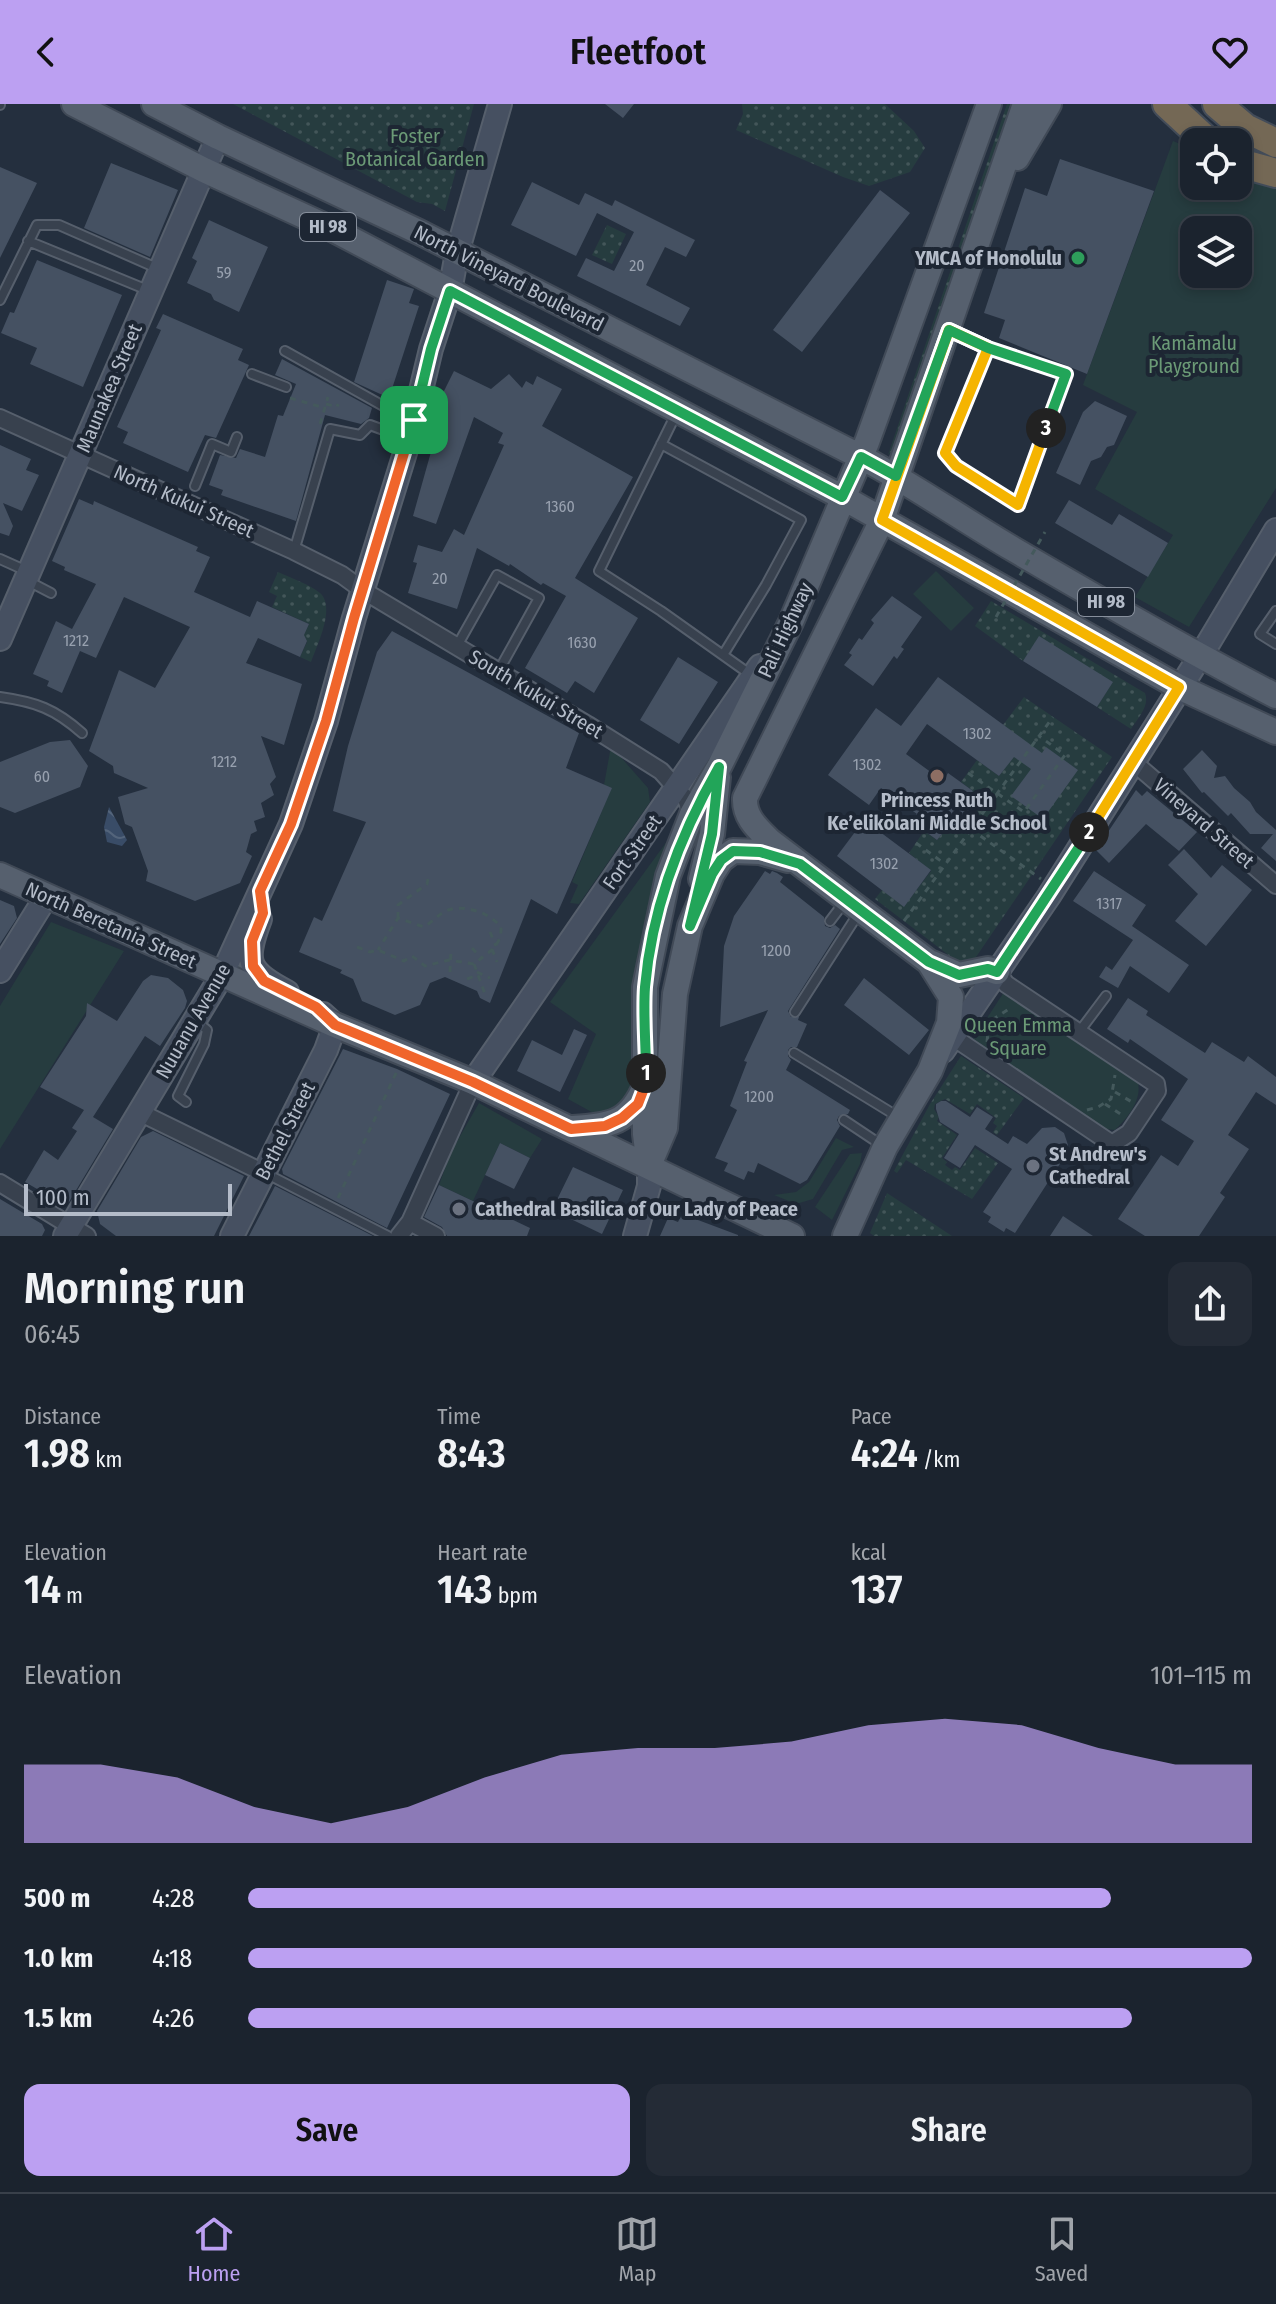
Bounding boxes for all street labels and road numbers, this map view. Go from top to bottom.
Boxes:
road number: HI 98 [300,213,356,241]
street label: North Vineyard Boulevard [410,220,608,336]
street label: Maunakea Street [71,320,147,456]
street label: North Kukui Street [110,459,258,543]
street label: Pali Highway [752,578,818,681]
road number: HI 98 [1078,588,1134,616]
street label: South Kukui Street [465,645,608,744]
street label: Vineyard Street [1149,773,1259,873]
street label: Fort Street [598,810,667,894]
street label: North Beretania Street [22,877,200,974]
street label: Nuuanu Avenue [150,959,236,1083]
street label: Bethel Street [250,1078,320,1184]

